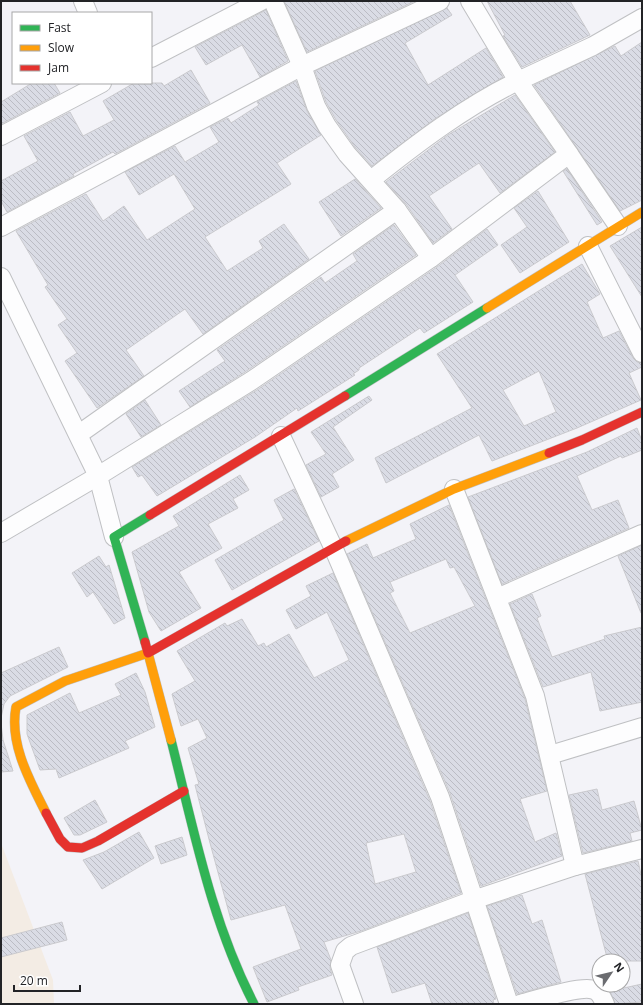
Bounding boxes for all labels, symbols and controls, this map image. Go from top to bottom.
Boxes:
legend [12,12,152,84]
text: Fast [48,19,71,36]
text: Slow [48,39,75,56]
text: Jam [47,59,69,76]
north arrow [591,953,631,993]
text: N [611,959,628,975]
scale bar [14,967,80,993]
text: 20 m [20,972,48,989]

